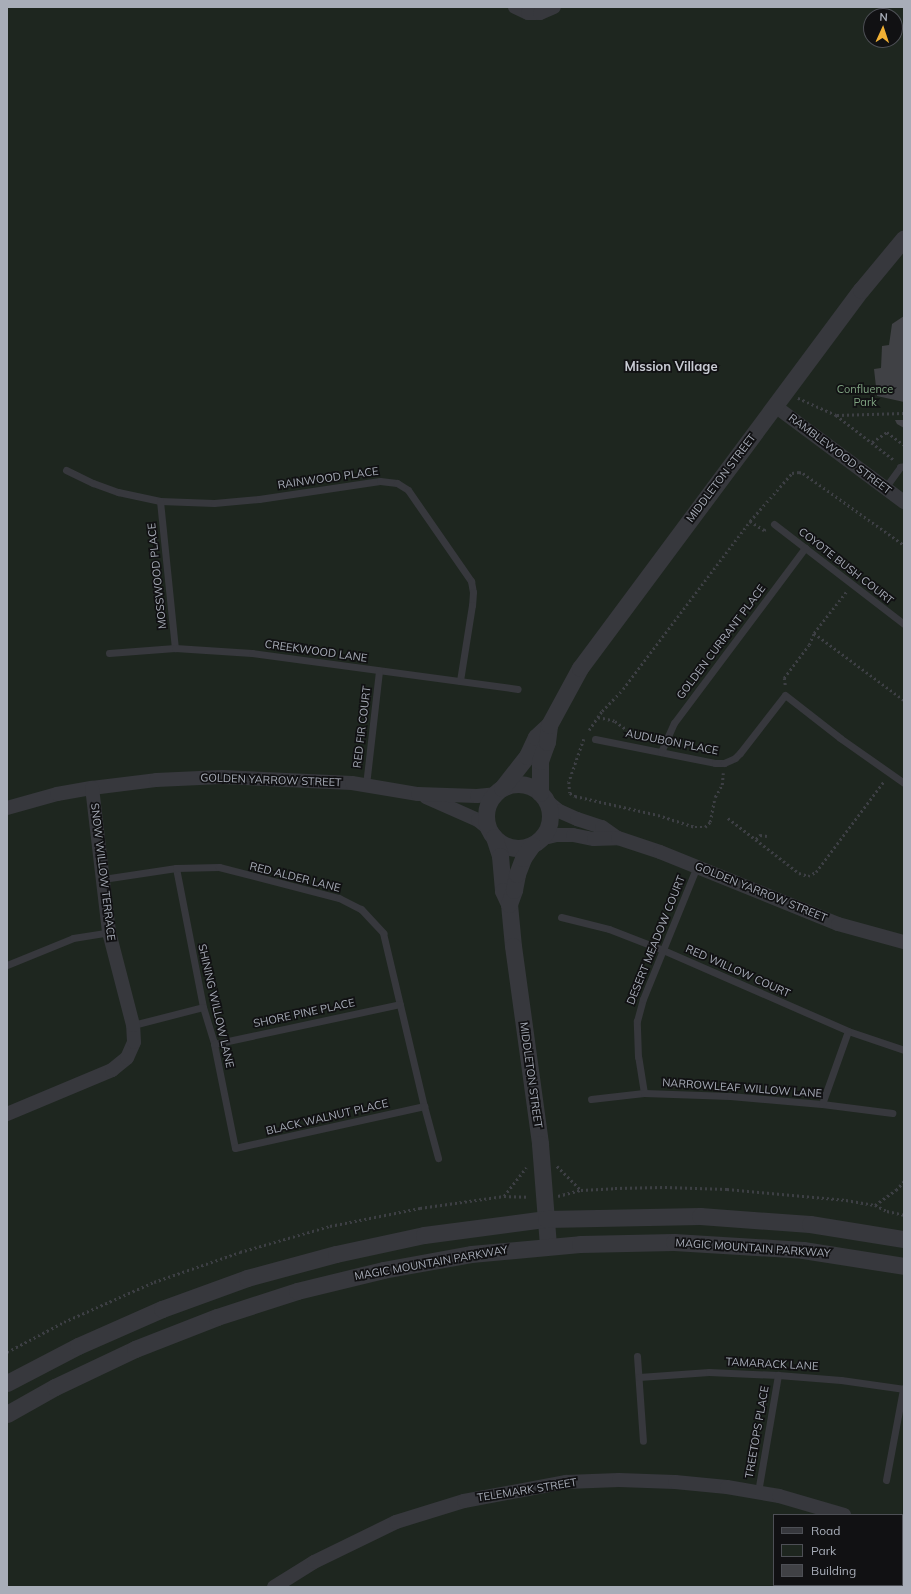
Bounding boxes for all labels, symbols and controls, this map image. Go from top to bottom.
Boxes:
north arrow [863,8,903,48]
text: N [879,10,888,24]
district label: Mission Village [624,358,718,374]
park label: Confluence Park [837,383,893,409]
street label: RAMBLEWOOD STREET [786,411,894,497]
street label: MIDDLETON STREET [683,431,759,525]
street label: RAINWOOD PLACE [277,464,379,492]
street label: MOSSWOOD PLACE [145,522,169,630]
street label: COYOTE BUSH COURT [796,525,896,607]
street label: GOLDEN CURRANT PLACE [674,582,768,702]
street label: CREEKWOOD LANE [264,637,368,665]
street label: RED FIR COURT [350,685,374,769]
street label: AUDUBON PLACE [624,727,720,757]
street label: GOLDEN YARROW STREET [200,771,342,789]
street label: SNOW WILLOW TERRACE [88,802,118,942]
street label: RED ALDER LANE [248,859,342,895]
street label: GOLDEN YARROW STREET [693,859,829,925]
street label: DESERT MEADOW COURT [624,873,688,1007]
street label: RED WILLOW COURT [684,942,792,1000]
street label: SHINING WILLOW LANE [195,943,237,1069]
street label: SHORE PINE PLACE [252,996,356,1030]
street label: MIDDLETON STREET [517,1021,545,1129]
street label: NARROWLEAF WILLOW LANE [662,1076,822,1100]
street label: BLACK WALNUT PLACE [265,1097,389,1137]
street label: MAGIC MOUNTAIN PARKWAY [675,1236,831,1260]
street label: MAGIC MOUNTAIN PARKWAY [353,1243,509,1283]
street label: TAMARACK LANE [725,1355,819,1373]
street label: TREETOPS PLACE [742,1385,772,1479]
street label: TELEMARK STREET [476,1476,578,1504]
legend [773,1514,903,1586]
text: Road [811,1523,840,1538]
text: Park [811,1543,836,1558]
text: Building [811,1563,856,1578]

